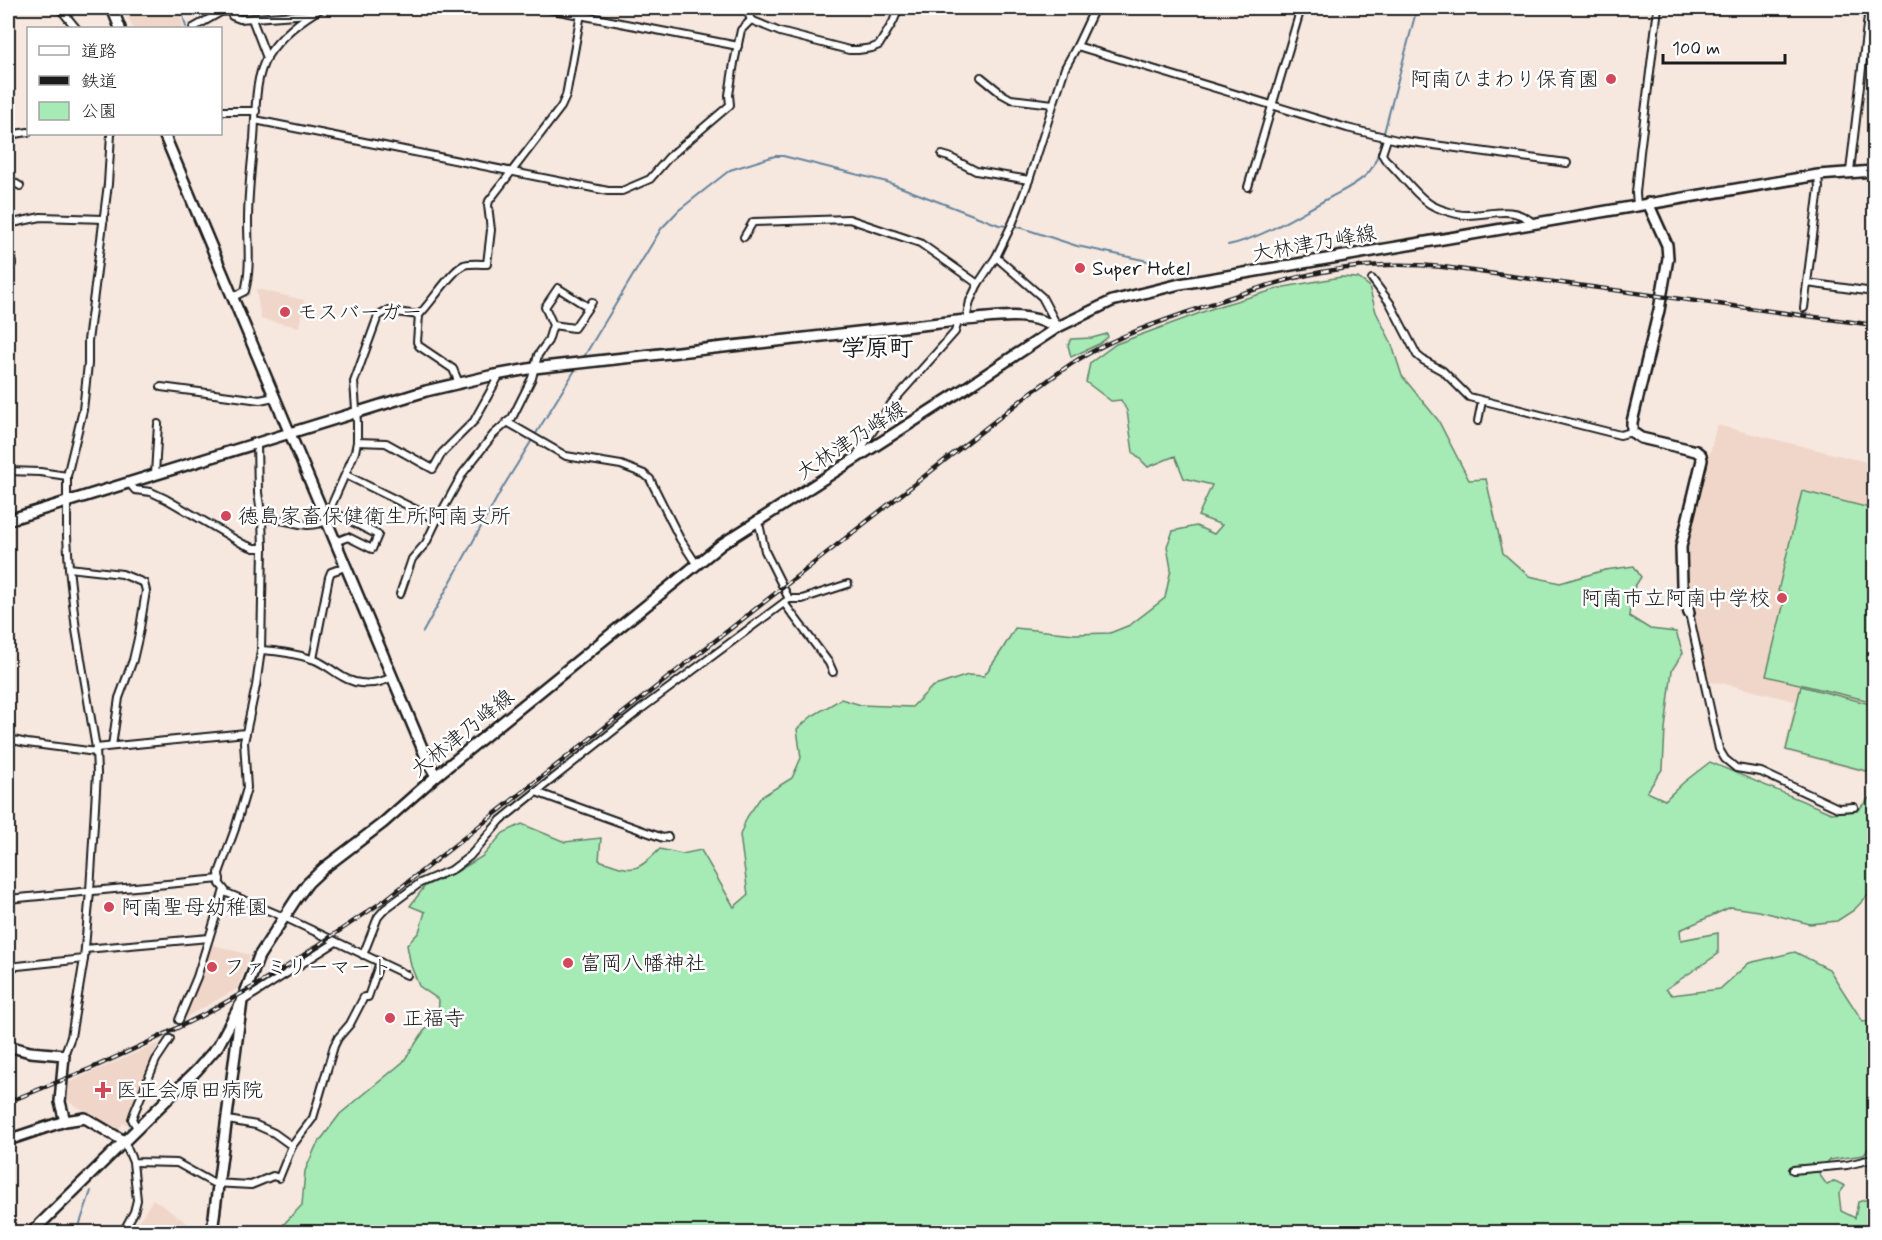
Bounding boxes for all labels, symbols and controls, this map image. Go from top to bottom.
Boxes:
legend [27,27,222,135]
scale bar [1663,27,1784,65]
text: 100 m [1672,37,1720,61]
text: 道路 [81,40,117,64]
place label: 阿南ひまわり保育園 [1410,66,1599,94]
text: 鉄道 [81,70,117,94]
marker: 阿南ひまわり保育園 [1604,72,1618,86]
text: 公園 [81,100,117,124]
street label: 大林津乃峰線 [1250,219,1379,269]
place label: Super Hotel [1092,255,1190,283]
marker: Super Hotel [1073,261,1087,275]
place label: モスバーガー [297,299,423,327]
marker: モスバーガー [278,305,292,319]
district label: 学原町 [841,334,913,365]
street label: 大林津乃峰線 [791,395,912,487]
place label: 徳島家畜保健衛生所阿南支所 [238,503,511,531]
marker: 徳島家畜保健衛生所阿南支所 [219,509,233,523]
place label: 阿南市立阿南中学校 [1581,585,1770,613]
marker: 阿南市立阿南中学校 [1775,591,1789,605]
street label: 大林津乃峰線 [405,683,520,784]
place label: 阿南聖母幼稚園 [121,894,268,922]
marker: 阿南聖母幼稚園 [102,900,116,914]
place label: 富岡八幡神社 [580,950,706,978]
place label: ファミリーマート [224,954,392,982]
marker: 富岡八幡神社 [561,956,575,970]
marker: ファミリーマート [205,960,219,974]
place label: 正福寺 [402,1005,465,1033]
marker: 正福寺 [383,1011,397,1025]
place label: 医正会原田病院 [116,1077,263,1105]
marker: 医正会原田病院 [94,1081,112,1099]

